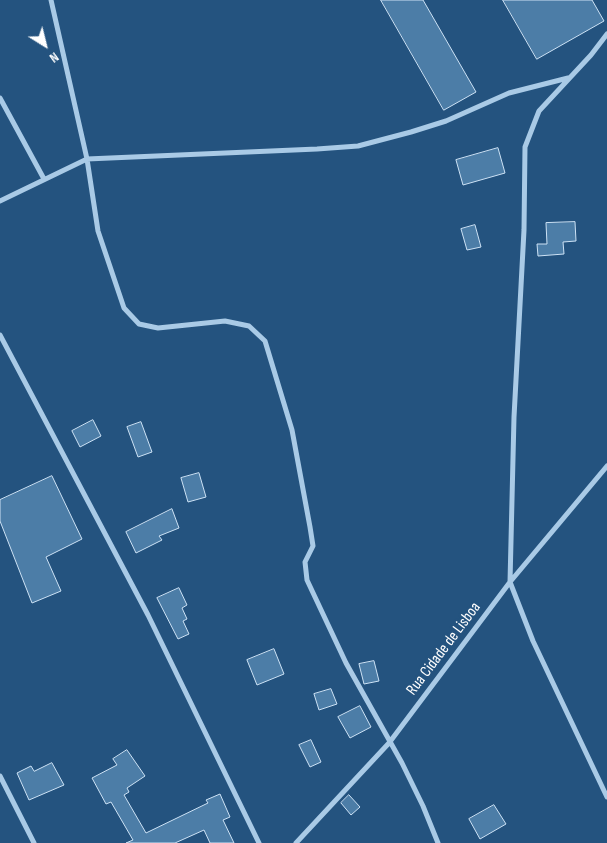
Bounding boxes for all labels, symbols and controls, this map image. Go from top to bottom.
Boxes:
north arrow [20,20,70,70]
text: N [46,48,62,67]
street label: Rua Cidade de Lisboa [403,599,485,699]

